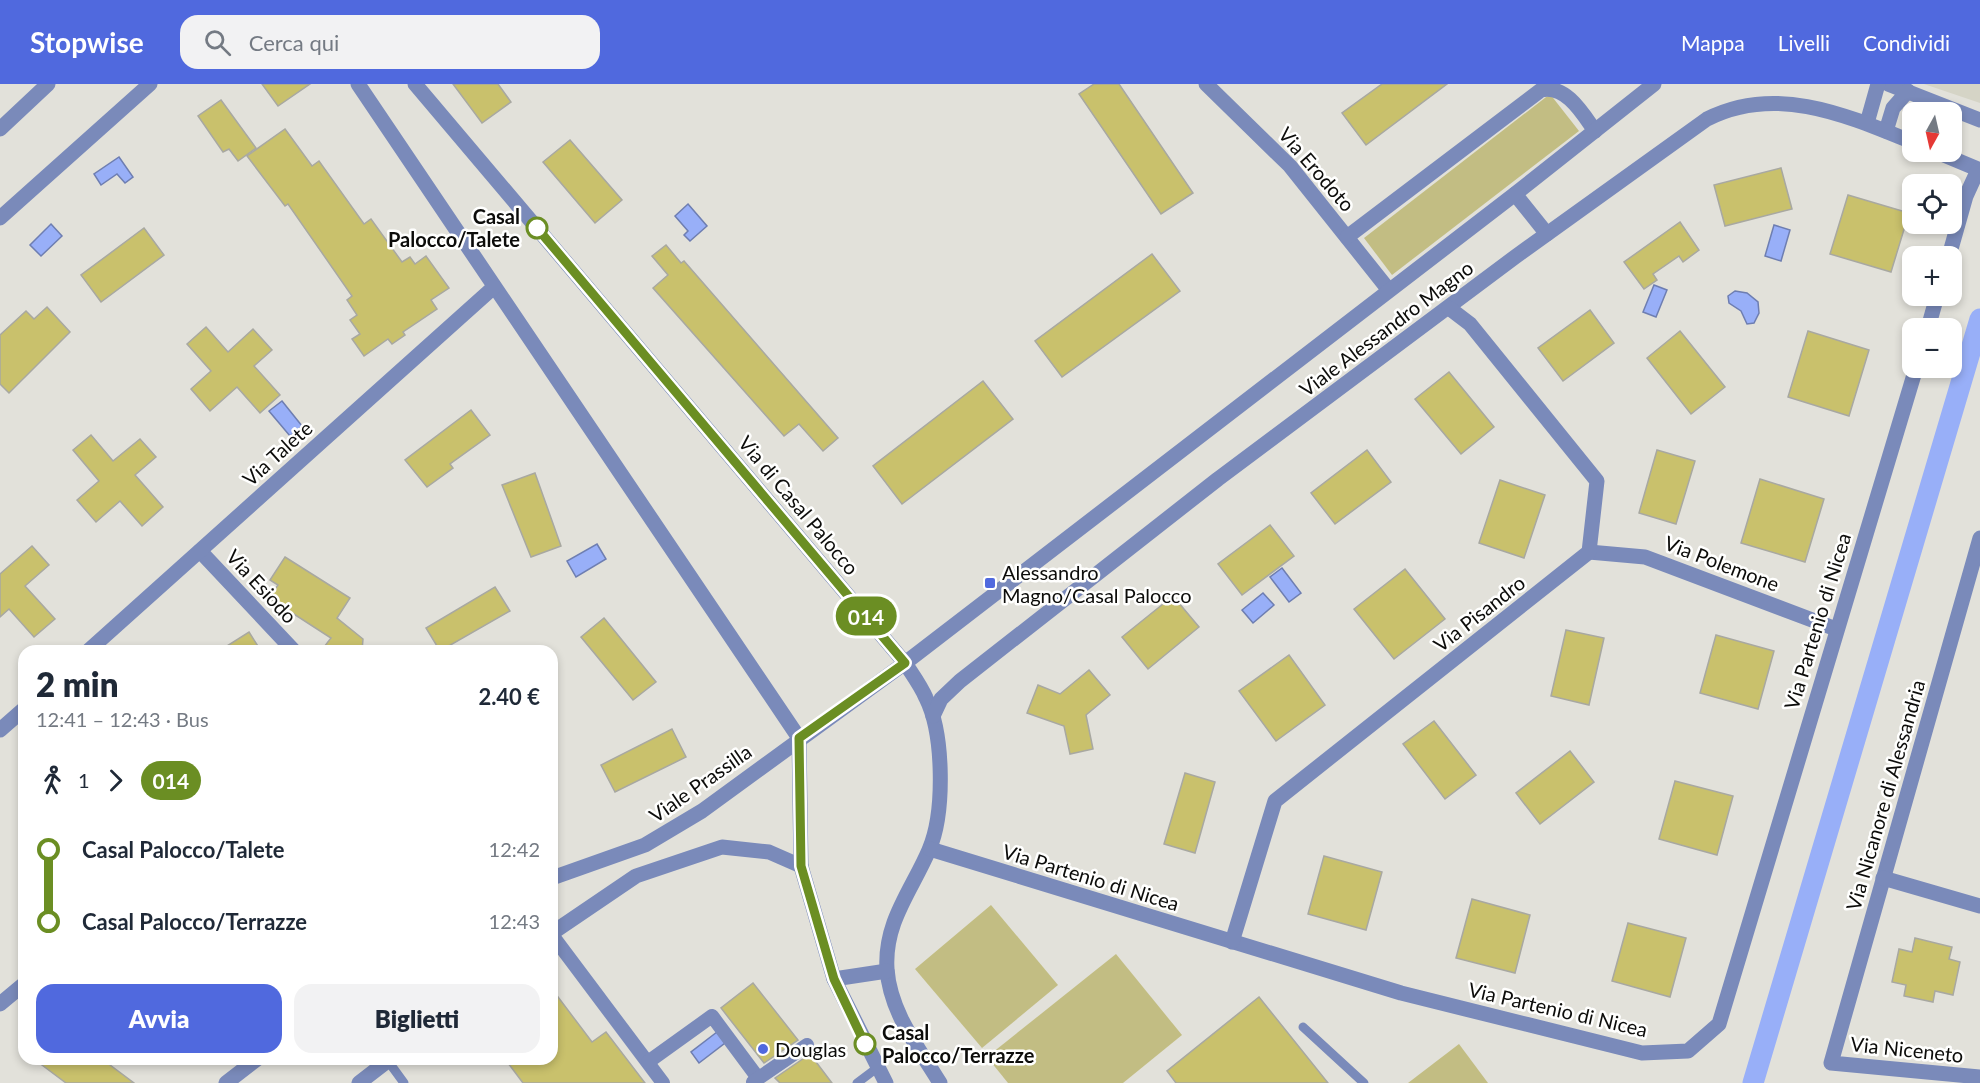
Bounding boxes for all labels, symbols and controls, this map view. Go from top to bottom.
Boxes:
search box [180,15,600,69]
text: Stopwise [30,25,144,59]
icon: search [201,26,234,59]
text: Cerca qui [249,29,339,56]
text: Mappa [1681,30,1745,55]
text: Livelli [1778,30,1830,55]
text: Condividi [1863,30,1950,55]
north arrow [1902,102,1962,162]
map controls [1902,102,1962,378]
street label: Via Erodoto [1274,122,1360,216]
button: locate [1902,174,1962,234]
place label: Casal Palocco/Talete [388,204,520,251]
marker: Casal Palocco/Talete [526,217,548,239]
button: + [1902,246,1962,306]
street label: Viale Alessandro Magno [1295,255,1477,401]
button: − [1902,318,1962,378]
street label: Via Talete [237,416,317,490]
street label: Via di Casal Palocco [734,431,864,579]
street label: Via Polemone [1661,530,1783,596]
street label: Via Partenio di Nicea [1779,530,1855,712]
street label: Via Esiodo [222,544,302,628]
place label: Alessandro Magno/Casal Palocco [1002,560,1191,607]
street label: Via Pisandro [1429,570,1529,656]
marker: Alessandro Magno/Casal Palocco [983,576,997,590]
line badge: 014 [832,596,900,636]
text: 014 [848,604,884,629]
text: 2 min [36,664,118,704]
street label: Via Nicanore di Alessandria [1841,677,1929,913]
text: 2.40 € [478,683,540,710]
text: 12:41 – 12:43 · Bus [36,707,209,731]
street label: Viale Prassilla [644,739,756,827]
icon: walk [36,764,69,797]
icon: forward [99,764,132,797]
text: 1 [78,768,90,792]
text: 014 [153,768,189,793]
text: Casal Palocco/Talete [82,836,285,863]
text: 12:42 [489,837,540,861]
street label: Via Partenio di Nicea [1000,839,1182,915]
text: Casal Palocco/Terrazze [82,908,307,935]
text: 12:43 [489,909,540,933]
street label: Via Partenio di Nicea [1466,977,1650,1041]
button: Avvia [36,984,282,1053]
button: Biglietti [294,984,540,1053]
place label: Casal Palocco/Terrazze [882,1020,1035,1067]
street label: Via Niceneto [1849,1031,1965,1067]
marker: Casal Palocco/Terrazze [854,1033,876,1055]
place label: Douglas [775,1037,846,1061]
marker: Douglas [756,1042,770,1056]

